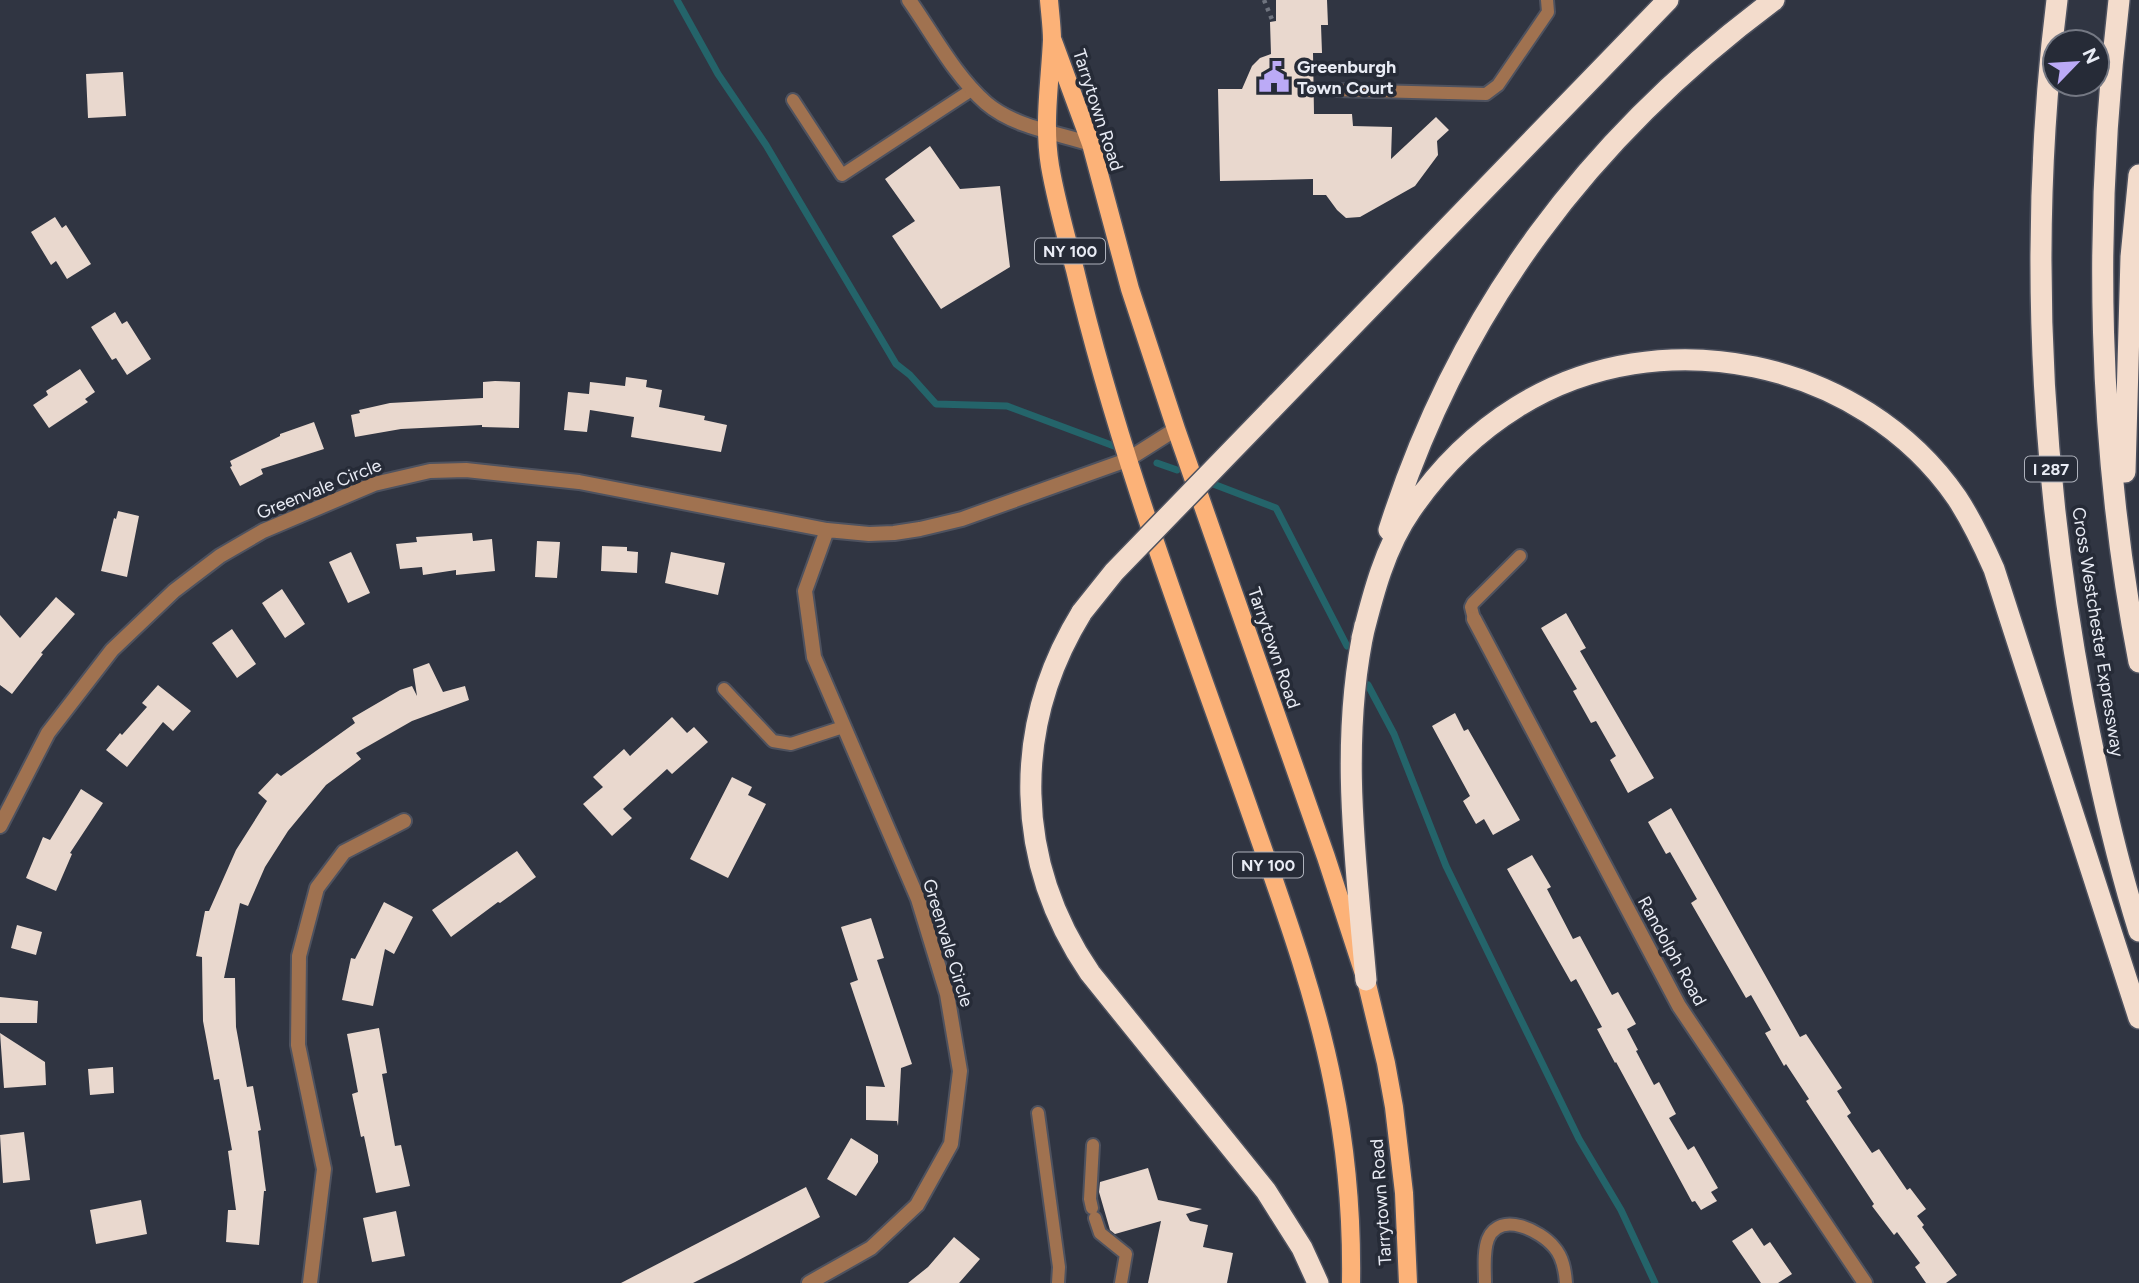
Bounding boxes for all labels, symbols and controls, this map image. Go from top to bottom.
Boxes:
north arrow [2041,28,2111,98]
text: N [2077,45,2104,68]
street label: Tarrytown Road [1068,46,1128,174]
place label: Greenburgh Town Court [1297,56,1396,99]
public building icon: Greenburgh Town Court [1257,60,1291,94]
road number: NY 100 [1035,238,1105,264]
street label: Greenvale Circle [253,454,385,524]
road number: I 287 [2025,456,2077,482]
street label: Cross Westchester Expressway [2067,506,2129,759]
street label: Tarrytown Road [1243,585,1305,711]
road number: NY 100 [1233,852,1303,878]
street label: Greenvale Circle [918,876,978,1010]
street label: Randolph Road [1633,892,1711,1010]
street label: Tarrytown Road [1366,1138,1396,1266]

